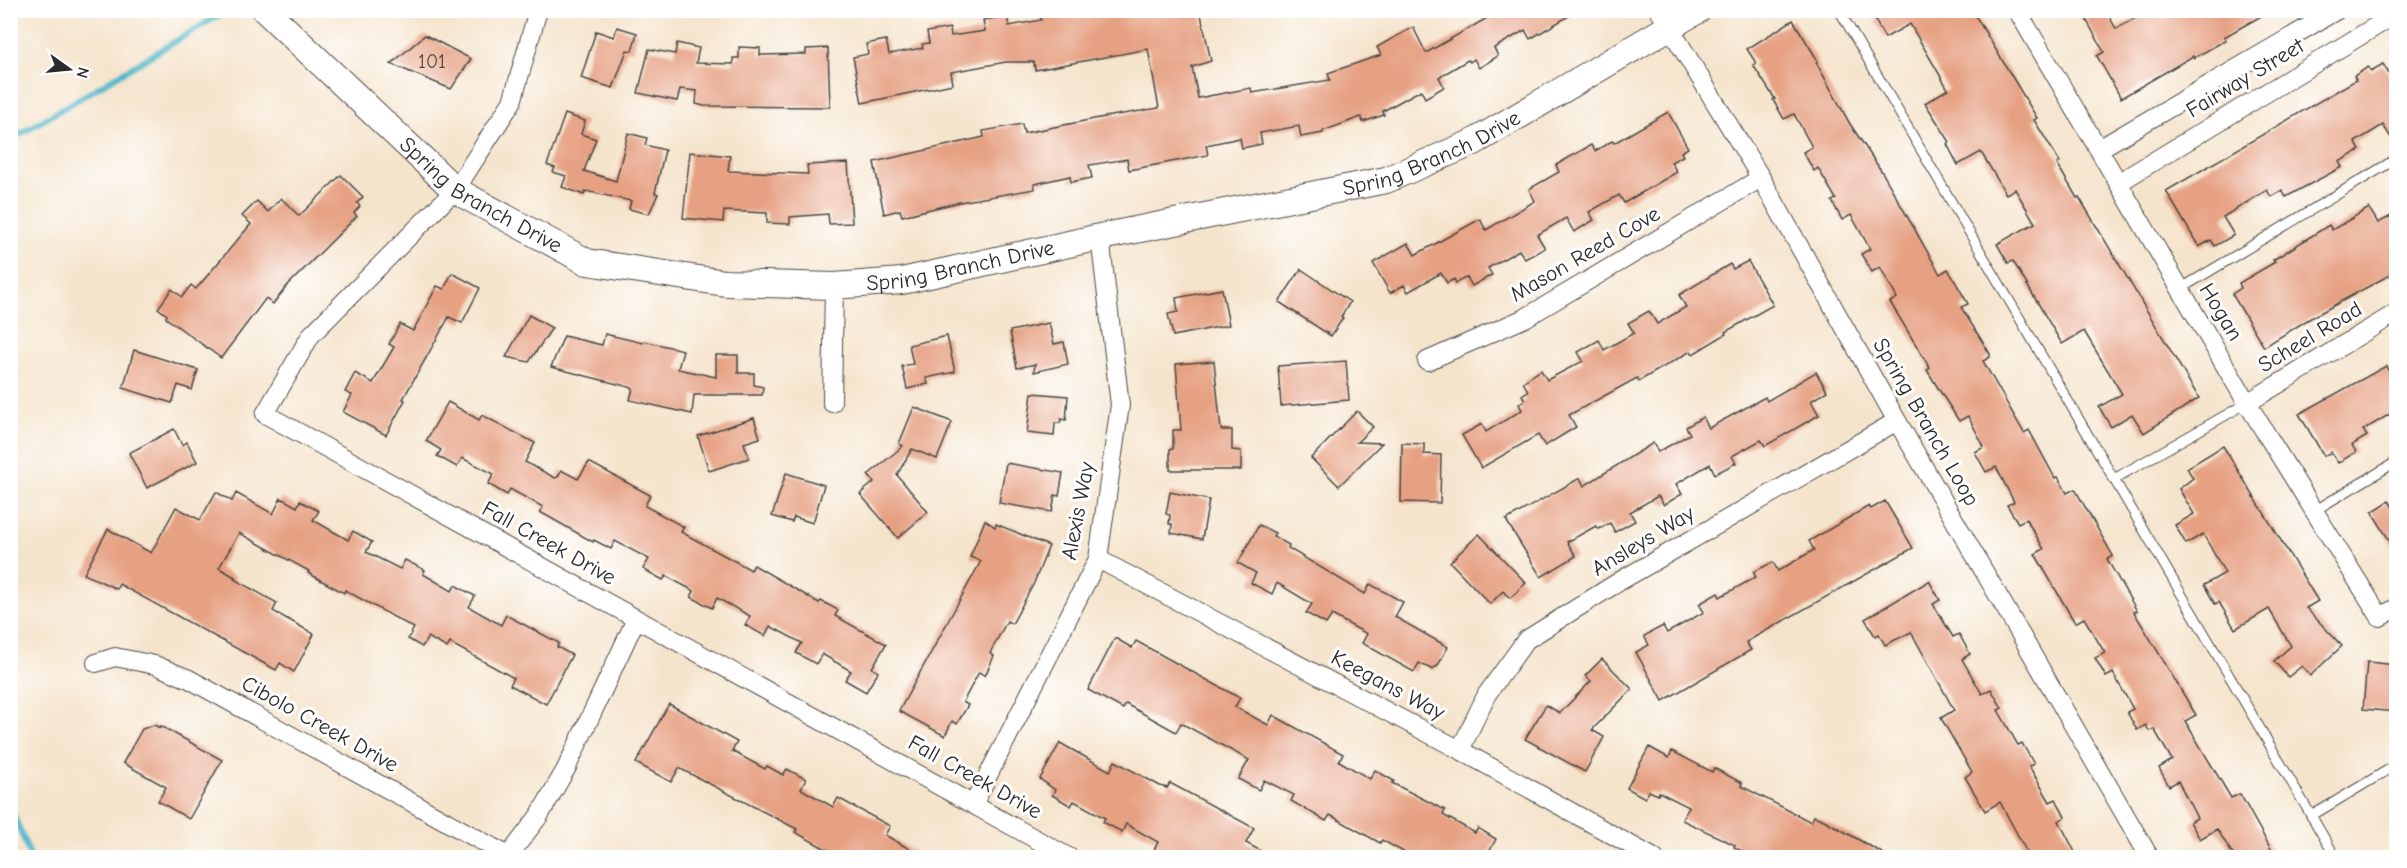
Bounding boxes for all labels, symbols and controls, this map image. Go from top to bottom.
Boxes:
street label: Fairway Street [2181,32,2309,123]
north arrow [39,39,99,99]
house number: 101 [418,50,446,73]
text: N [72,65,93,80]
street label: Spring Branch Drive [1340,105,1525,201]
street label: Spring Branch Drive [394,131,567,259]
street label: Mason Reed Cove [1505,201,1665,307]
street label: Spring Branch Drive [866,235,1057,297]
street label: Hogan [2194,278,2248,346]
street label: Scheel Road [2253,296,2367,378]
street label: Spring Branch Loop [1867,333,1985,511]
street label: Alexis Way [1056,460,1100,562]
street label: Fall Creek Drive [478,496,620,590]
street label: Ansleys Way [1587,500,1699,582]
street label: Keegans Way [1327,644,1449,726]
street label: Cibolo Creek Drive [237,670,403,778]
street label: Fall Creek Drive [904,730,1046,824]

